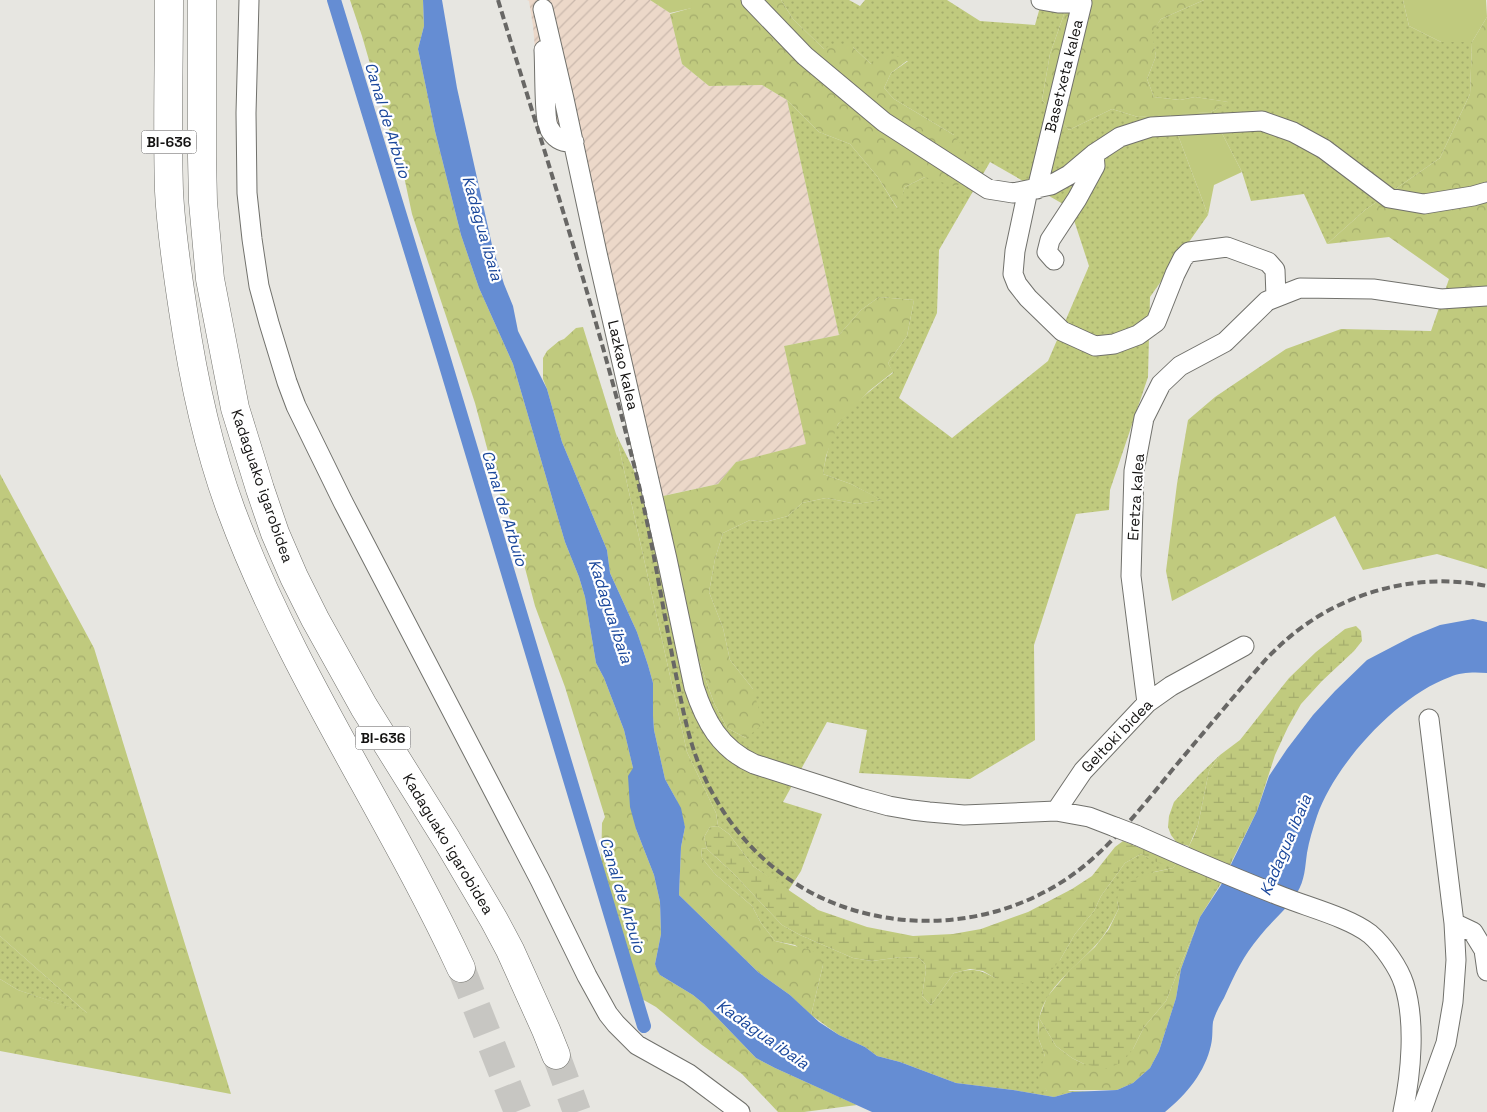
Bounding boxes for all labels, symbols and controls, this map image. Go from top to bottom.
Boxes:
street label: Basetxeta kalea [1040,17,1087,134]
water label: Canal de Arbuio [360,60,415,182]
road number: BI-636 [142,130,196,154]
water label: Kadagua ibaia [458,173,508,284]
street label: Lazkao kalea [604,318,643,412]
street label: Kadaguako igarobidea [227,407,298,565]
water label: Canal de Arbuio [477,448,532,570]
street label: Eretza kalea [1123,452,1148,541]
water label: Kadagua ibaia [584,557,637,666]
street label: Geltoki bidea [1077,695,1157,776]
road number: BI-636 [356,726,410,750]
street label: Kadaguako igarobidea [399,770,498,918]
water label: Kadagua ibaia [1255,791,1317,899]
water label: Canal de Arbuio [595,835,650,957]
water label: Kadagua ibaia [712,995,814,1074]

